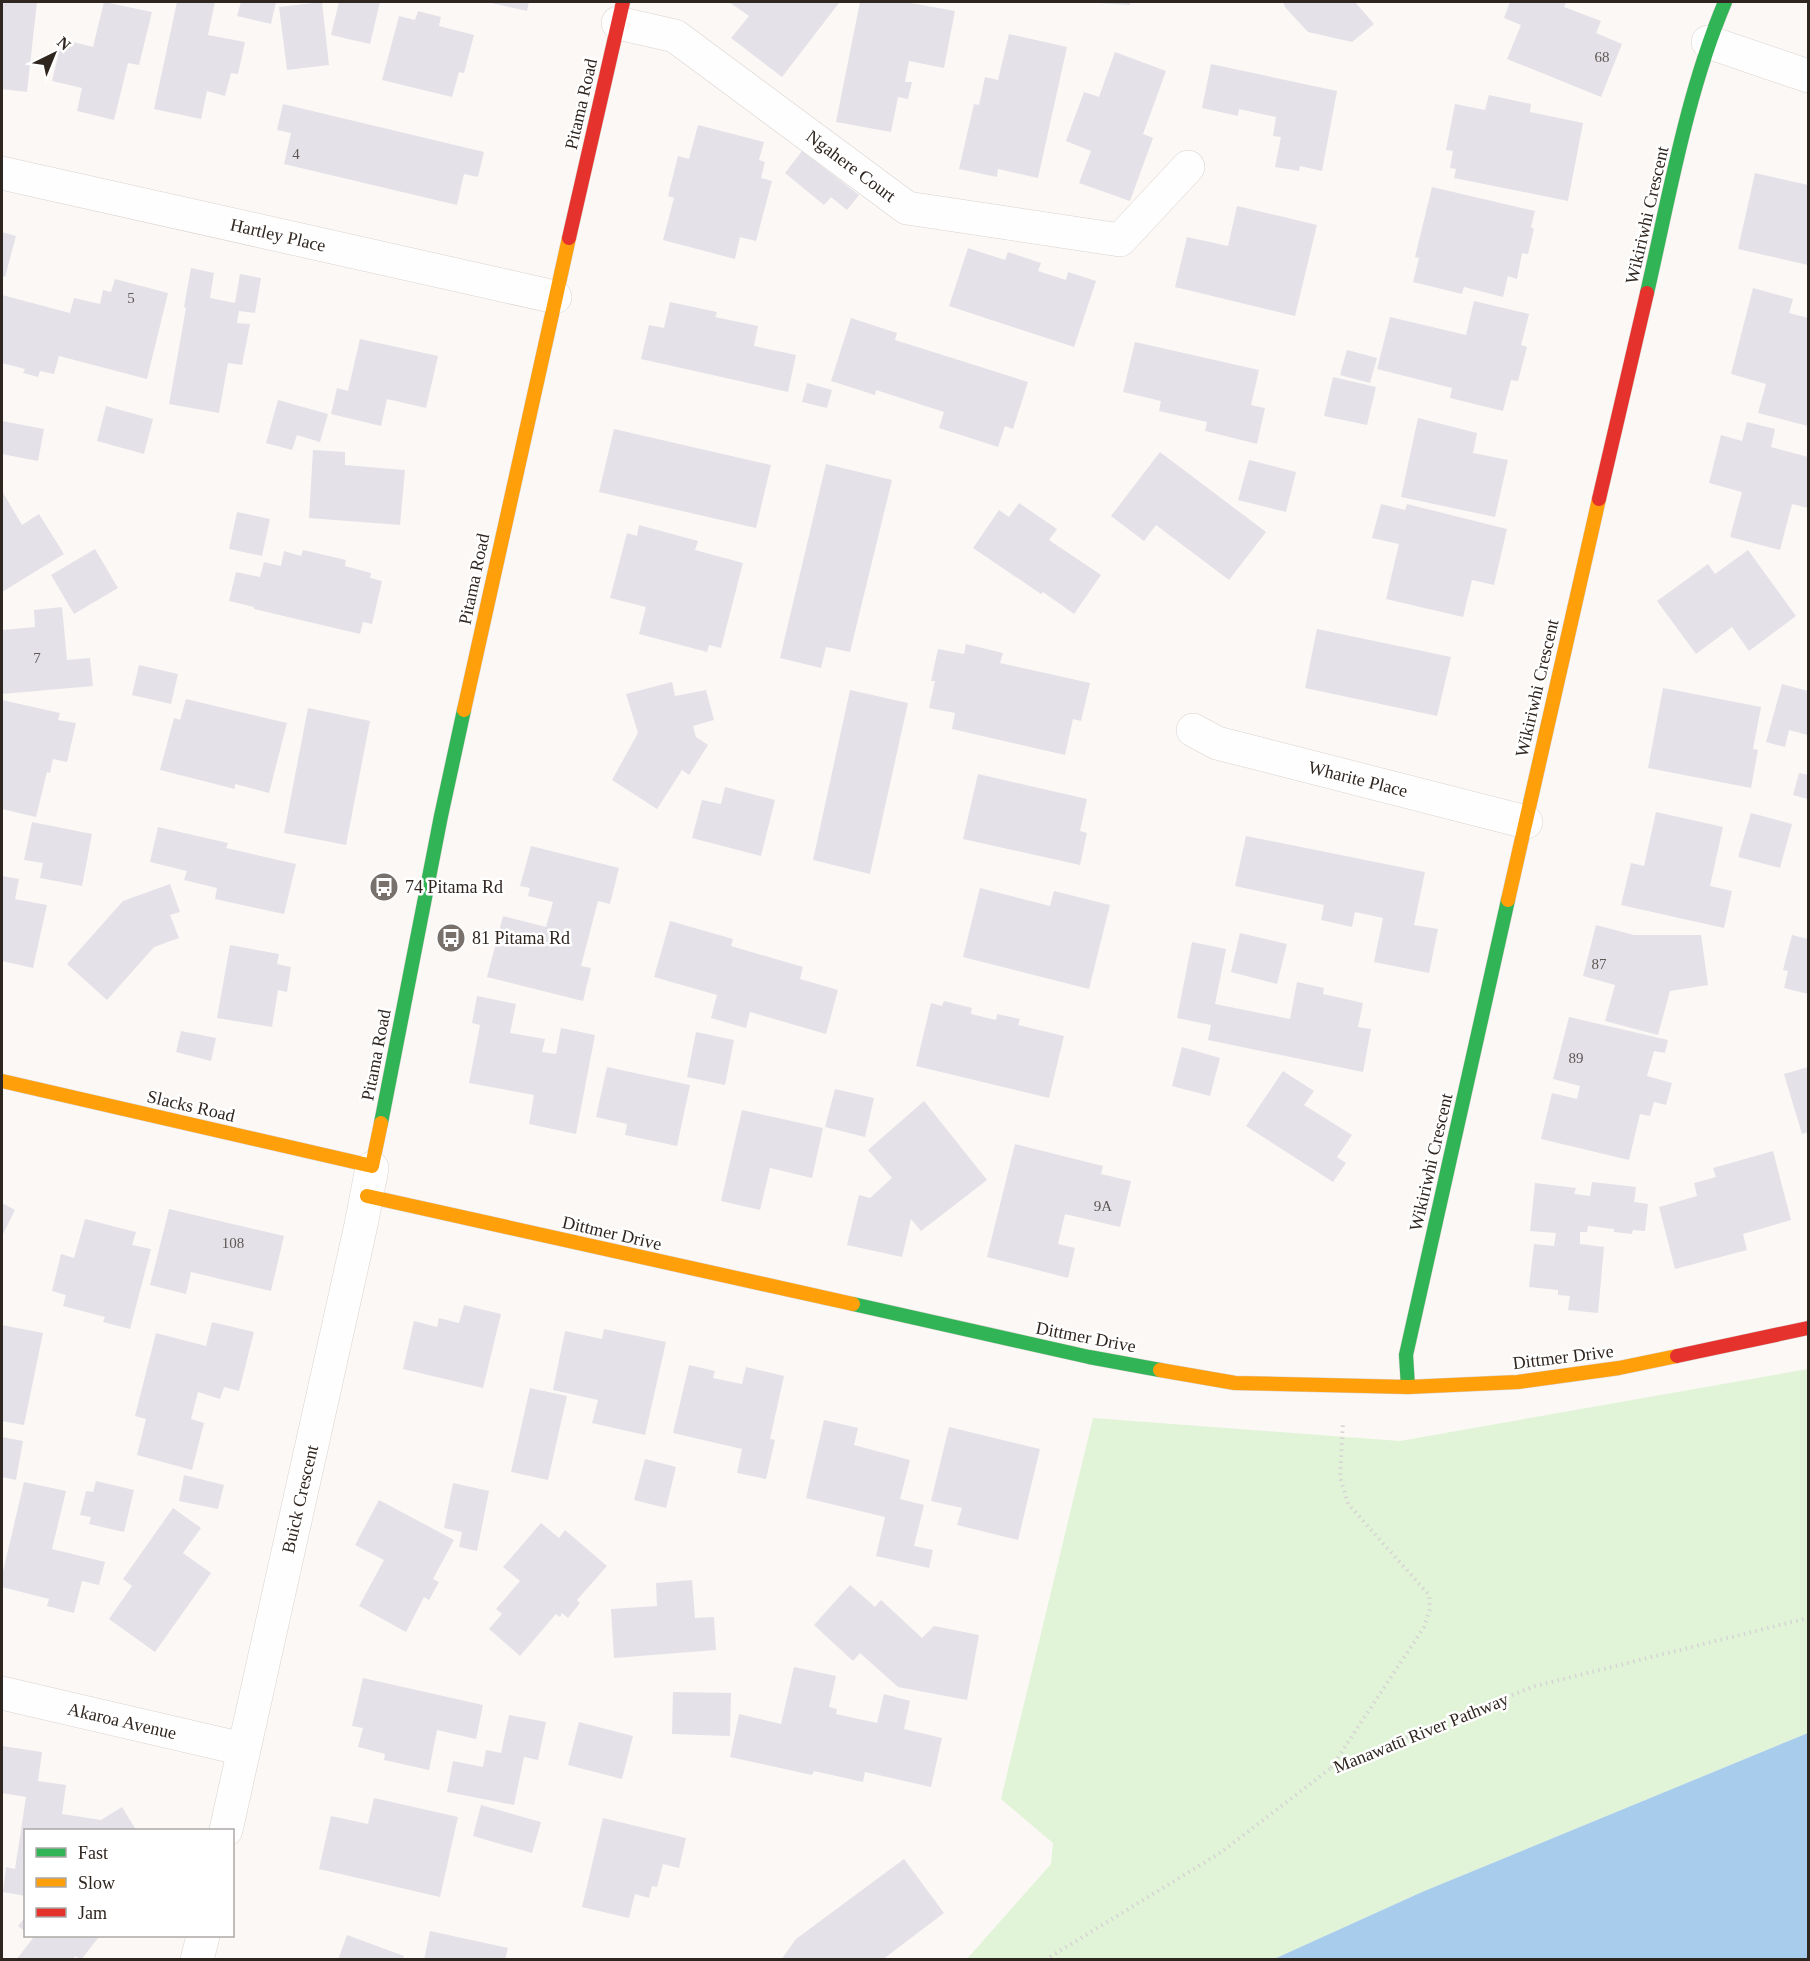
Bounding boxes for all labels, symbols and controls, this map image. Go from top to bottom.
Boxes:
north arrow [24,24,84,84]
text: N [54,33,74,54]
house number: 68 [1595,49,1610,65]
street label: Pitama Road [561,57,601,151]
street label: Ngahere Court [802,126,900,206]
street label: Wikiriwhi Crescent [1621,144,1673,286]
house number: 4 [292,146,300,162]
street label: Hartley Place [228,214,328,256]
house number: 5 [127,290,135,306]
street label: Pitama Road [455,532,493,626]
street label: Wikiriwhi Crescent [1511,617,1563,759]
house number: 7 [33,650,41,666]
street label: Wharite Place [1306,757,1410,801]
bus stop icon: 74 Pitama Rd [368,871,400,903]
place label: 74 Pitama Rd [405,877,503,897]
bus stop icon: 81 Pitama Rd [435,922,467,954]
place label: 81 Pitama Rd [472,928,570,948]
house number: 87 [1592,956,1607,972]
street label: Pitama Road [357,1008,395,1102]
house number: 89 [1569,1050,1584,1066]
street label: Slacks Road [145,1086,237,1126]
street label: Wikiriwhi Crescent [1405,1091,1457,1233]
house number: 9A [1094,1198,1112,1214]
street label: Dittmer Drive [560,1212,664,1254]
house number: 108 [222,1235,244,1251]
street label: Dittmer Drive [1034,1318,1138,1356]
street label: Dittmer Drive [1511,1341,1615,1373]
street label: Buick Crescent [278,1443,322,1555]
street label: Manawatū River Pathway [1331,1689,1511,1777]
street label: Akaroa Avenue [66,1699,178,1743]
legend [24,1829,234,1937]
text: Fast [78,1843,108,1863]
text: Slow [78,1873,115,1893]
text: Jam [78,1903,107,1923]

